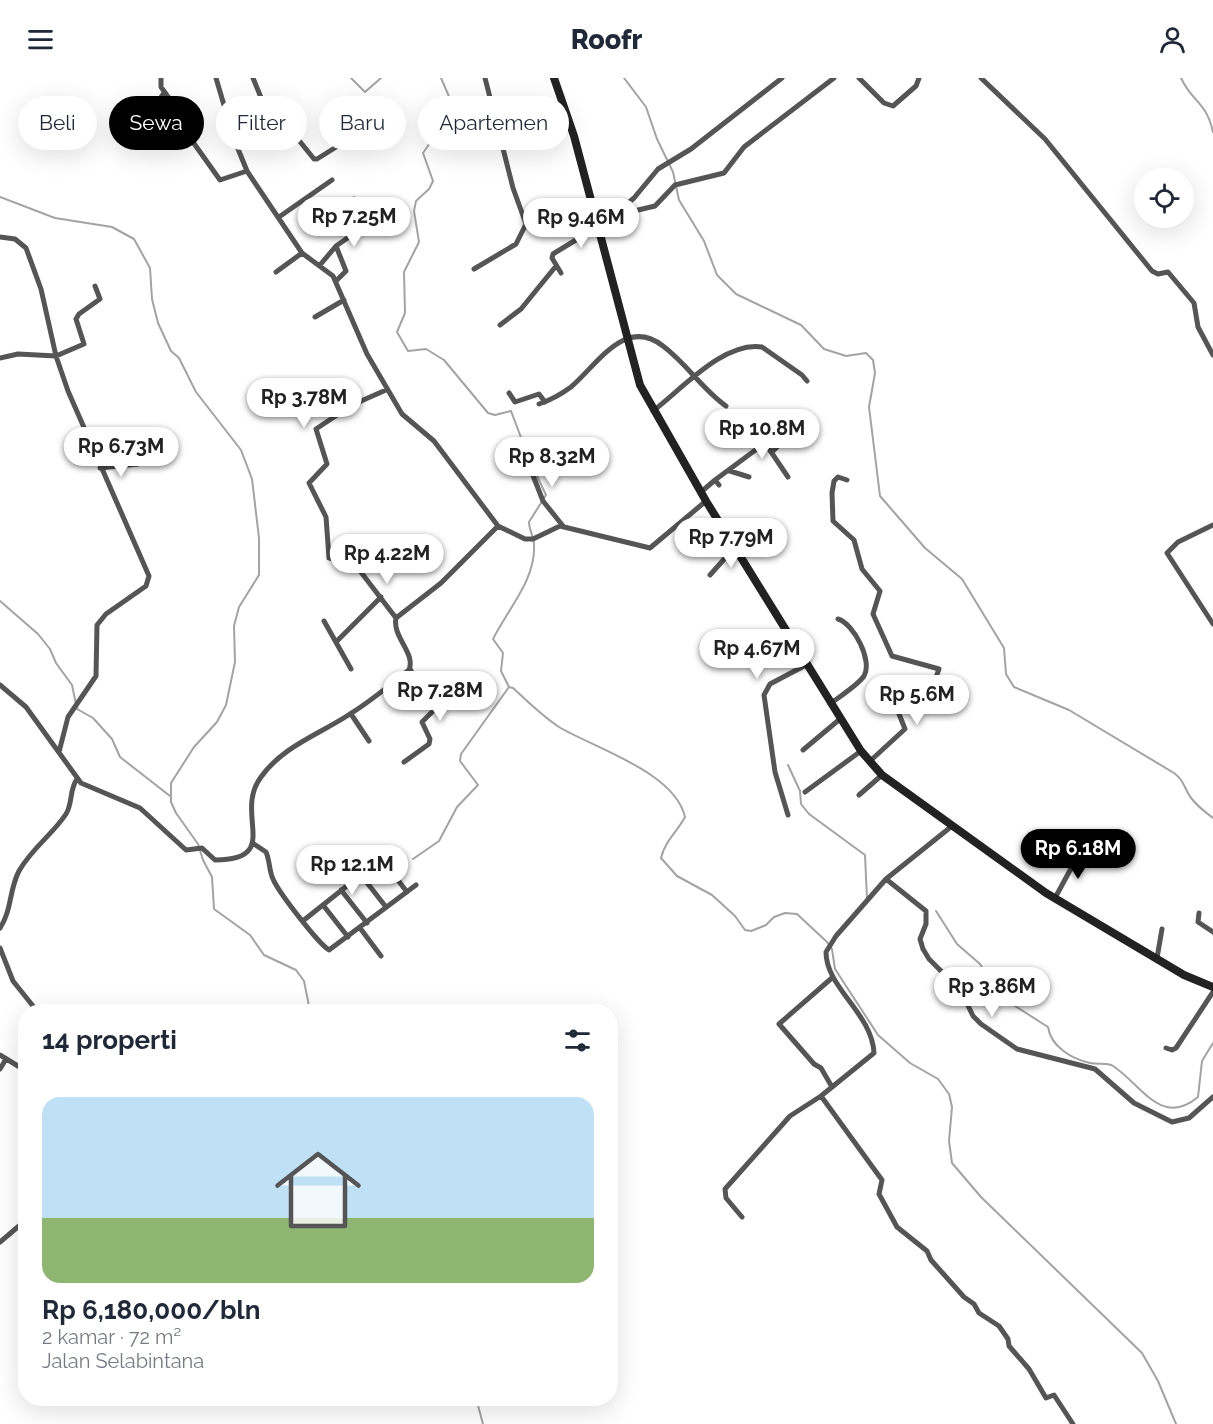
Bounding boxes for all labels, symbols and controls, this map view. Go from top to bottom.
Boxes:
icon: menu [24,23,57,56]
icon: person [1156,23,1189,56]
text: Roofr [571,24,642,55]
chip: Beli [18,96,97,150]
chip: Sewa [109,96,204,150]
chip: Filter [216,96,307,150]
chip: Baru [319,96,406,150]
chip: Apartemen [418,96,569,150]
map controls [1134,168,1194,228]
button: locate [1134,168,1194,228]
pin: Rp 7.25M [292,197,416,248]
pin: Rp 9.46M [519,198,643,249]
text: Rp 7.25M [312,204,396,228]
text: Rp 9.46M [537,205,625,229]
pin: Rp 3.78M [242,378,366,429]
text: Rp 3.78M [261,385,347,409]
pin: Rp 10.8M [700,409,824,460]
text: Rp 10.8M [719,416,805,440]
pin: Rp 6.73M [59,427,183,478]
text: Rp 6.73M [78,434,164,458]
pin: Rp 8.32M [490,437,614,488]
text: Rp 8.32M [509,444,596,468]
pin: Rp 7.79M [669,518,793,569]
text: Rp 7.79M [688,525,774,549]
pin: Rp 4.22M [325,534,449,585]
text: Rp 4.22M [344,541,430,565]
pin: Rp 4.67M [695,629,819,680]
text: Rp 4.67M [713,636,801,660]
pin: Rp 7.28M [378,671,502,722]
pin: Rp 5.6M [862,675,972,726]
text: Rp 7.28M [397,678,483,702]
text: Rp 5.6M [879,682,955,706]
pin: Rp 6.18M [1016,829,1140,880]
text: Rp 6.18M [1035,836,1121,860]
pin: Rp 12.1M [290,845,414,896]
text: Rp 12.1M [310,852,394,876]
pin: Rp 3.86M [930,967,1054,1018]
text: Rp 3.86M [948,974,1036,998]
icon: filters [561,1024,594,1057]
text: 14 properti [42,1025,177,1055]
icon: home [264,1136,372,1244]
text: Rp 6,180,000/bln [42,1295,260,1325]
text: 2 kamar · 72 m² [42,1325,181,1349]
text: Jalan Selabintana [42,1349,204,1373]

